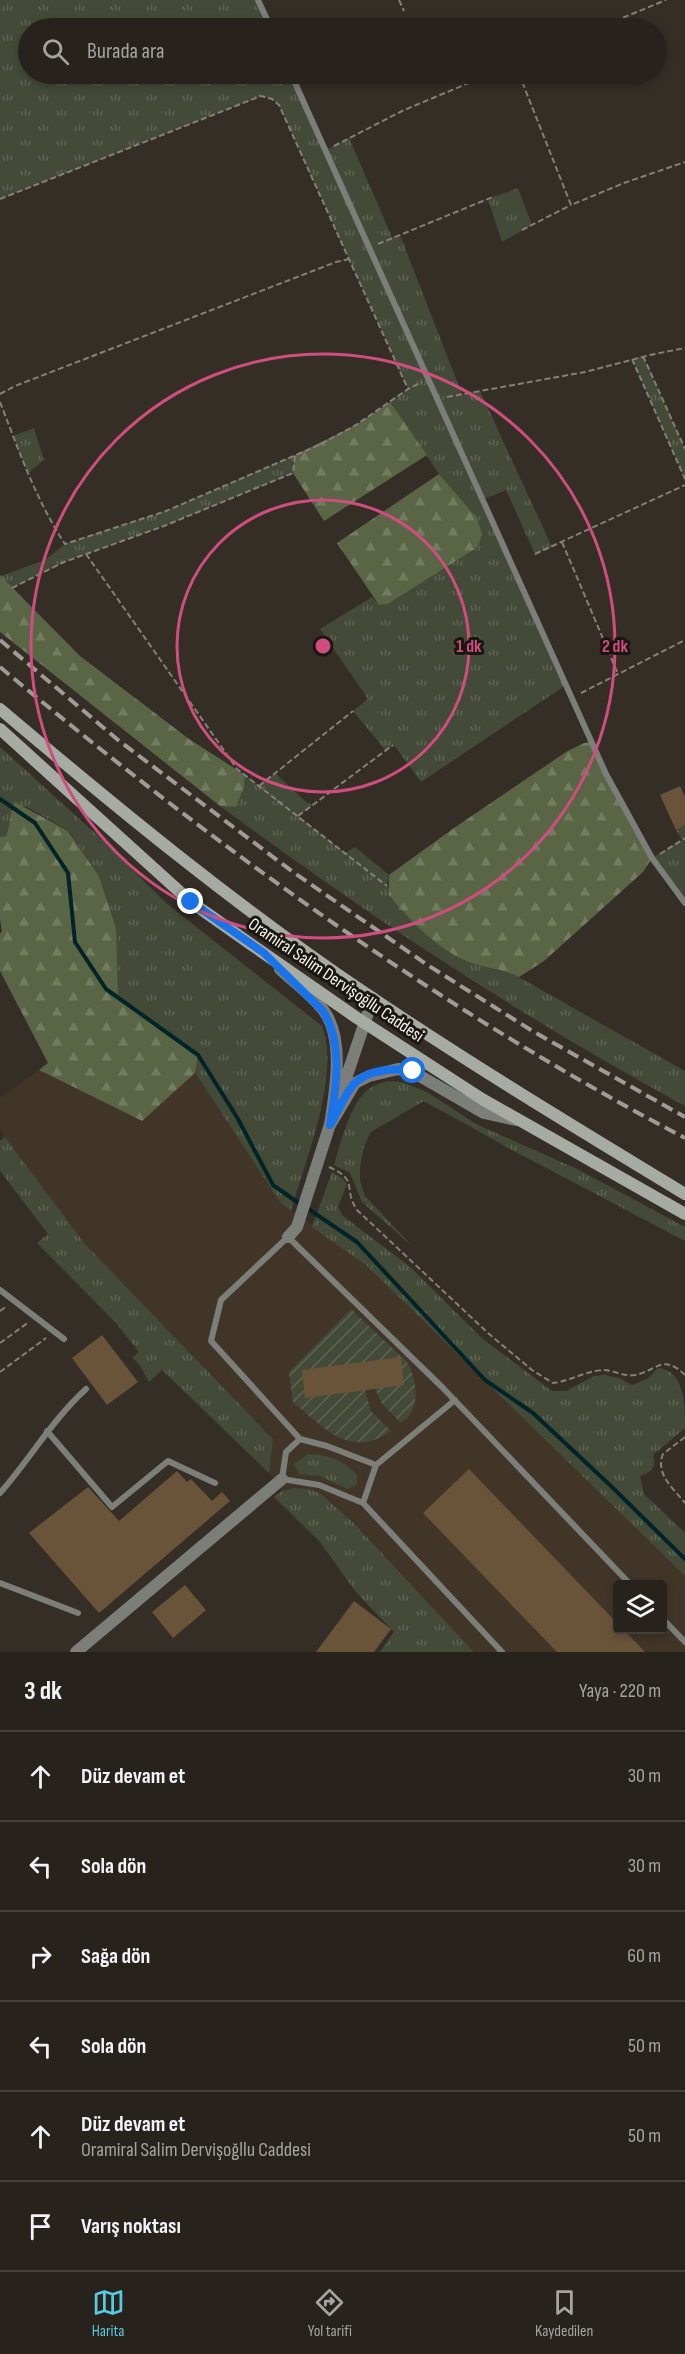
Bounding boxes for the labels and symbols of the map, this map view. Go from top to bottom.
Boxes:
centre of rings [313,636,333,656]
text: 1 dk [456,636,482,657]
text: 2 dk [602,636,628,657]
route end [177,888,203,914]
street label: Oramiral Salim Dervişoğllu Caddesi [244,913,428,1047]
route start [399,1057,425,1083]

